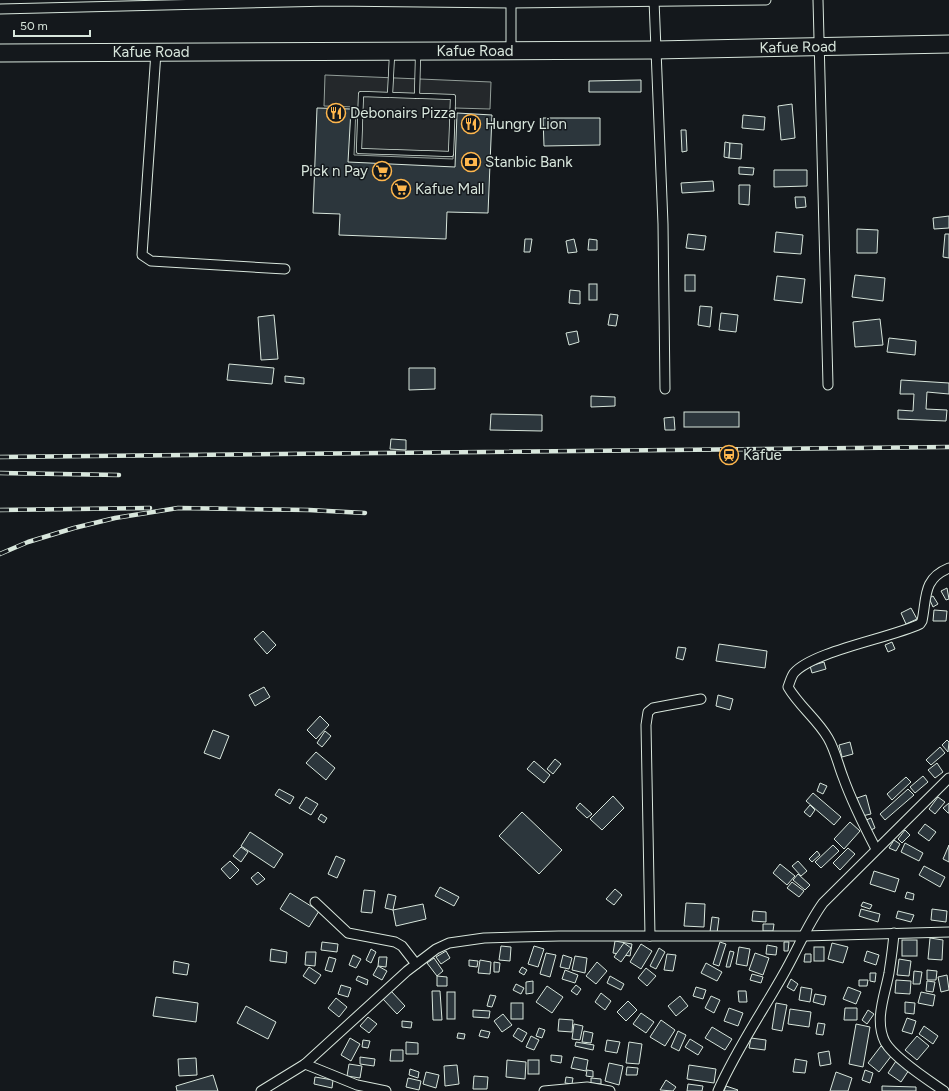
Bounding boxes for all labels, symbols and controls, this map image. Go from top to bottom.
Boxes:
scale bar [14,12,90,38]
text: 50 m [20,19,48,33]
street label: Kafue Road [759,37,837,57]
street label: Kafue Road [436,42,514,60]
street label: Kafue Road [112,43,190,61]
restaurant icon: Debonairs Pizza [325,102,347,124]
place label: Debonairs Pizza [350,104,456,122]
restaurant icon: Hungry Lion [460,113,482,135]
place label: Hungry Lion [485,115,567,133]
bank icon: Stanbic Bank [460,151,482,173]
place label: Stanbic Bank [485,153,573,171]
supermarket icon: Pick n Pay [371,160,393,182]
place label: Pick n Pay [301,162,368,180]
supermarket icon: Kafue Mall [390,178,412,200]
place label: Kafue Mall [415,180,484,198]
station icon: Kafue [718,444,740,466]
place label: Kafue [743,446,782,464]

